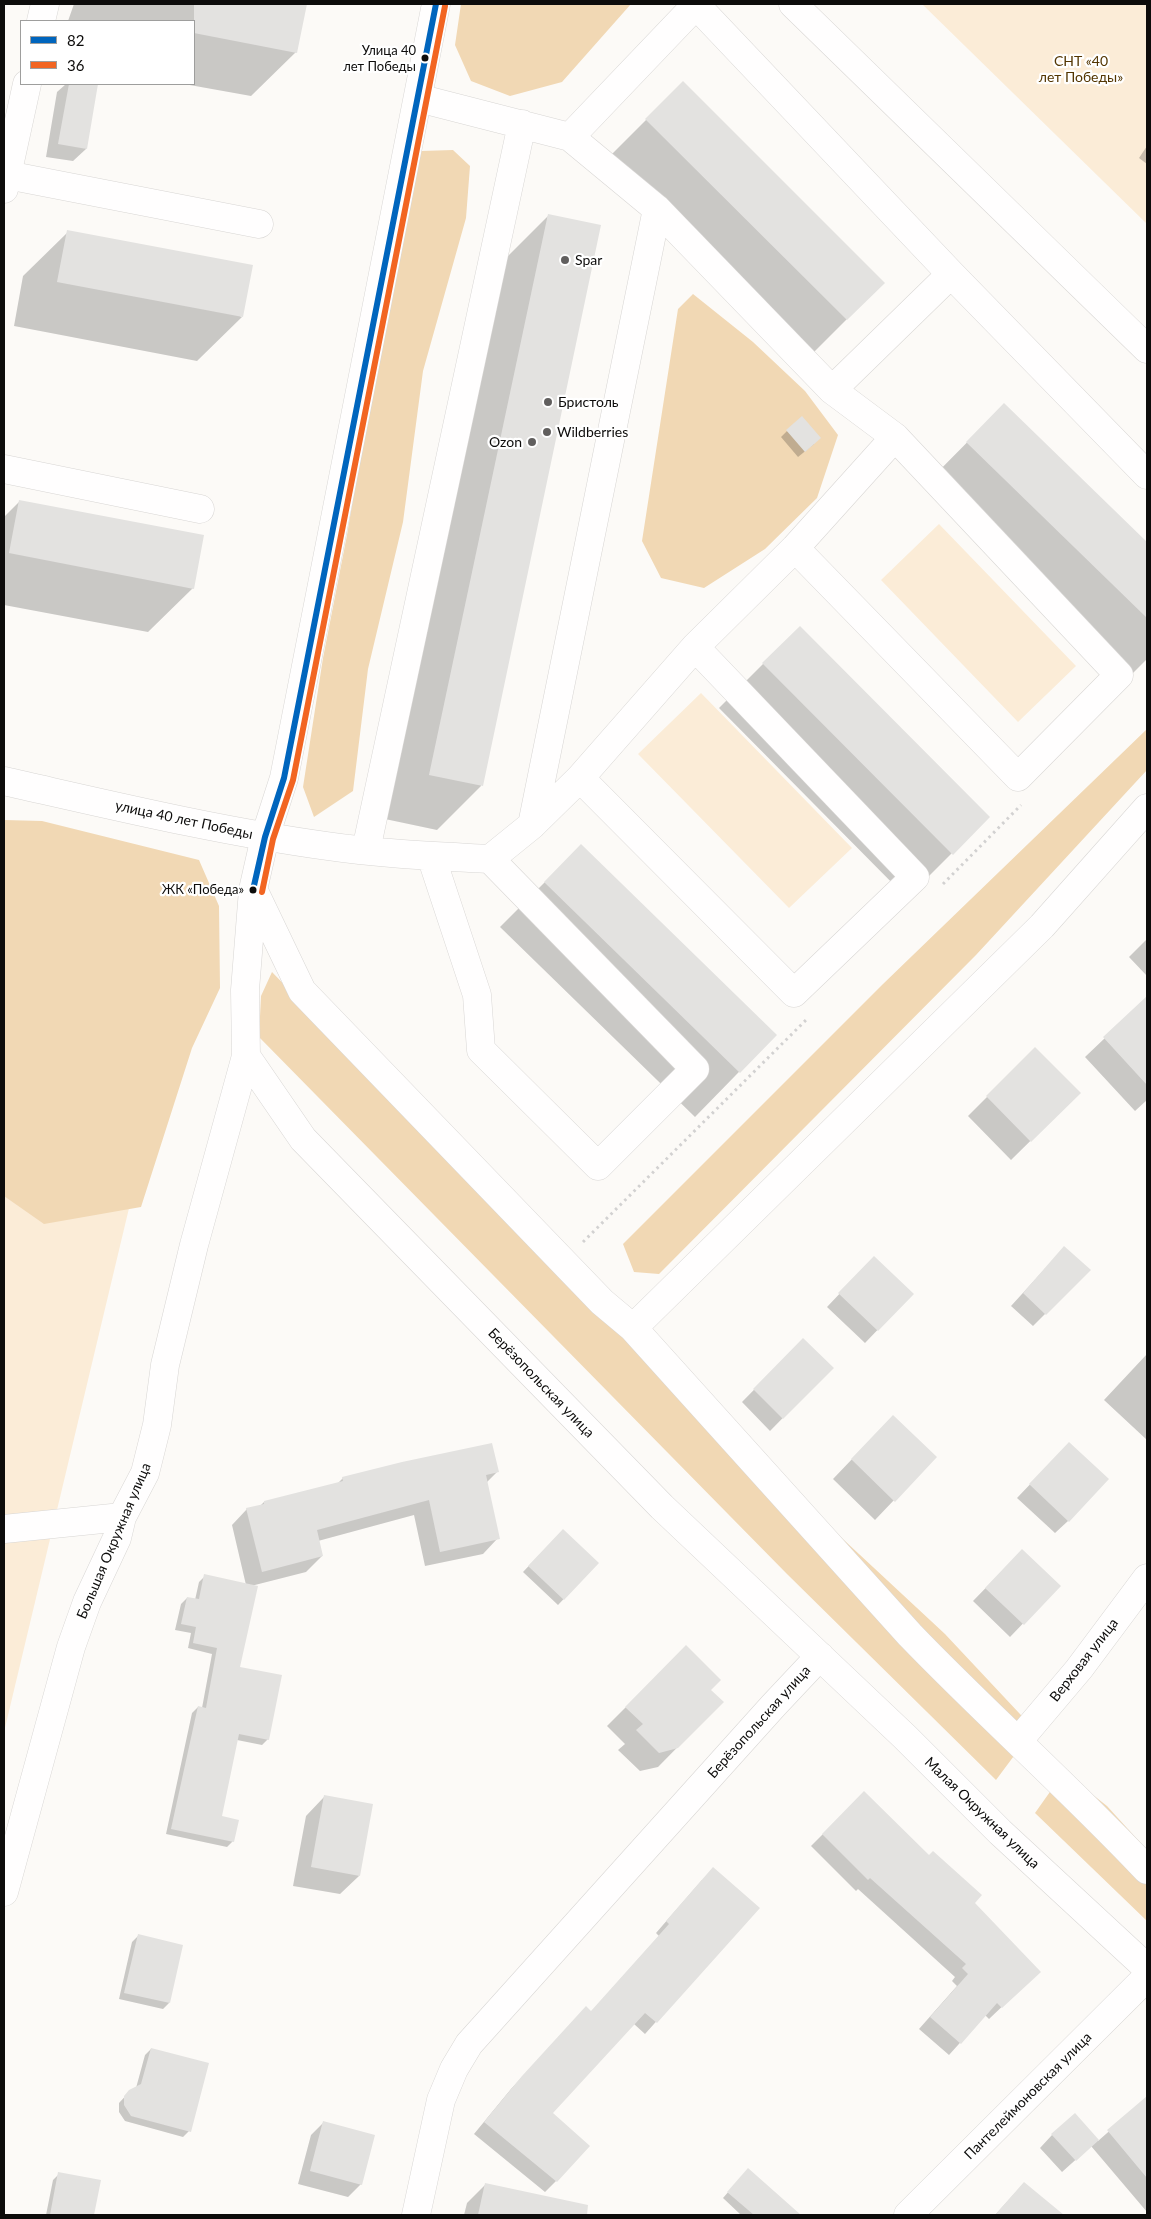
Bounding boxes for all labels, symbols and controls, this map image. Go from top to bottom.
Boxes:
legend [20,20,195,85]
text: 82 [67,31,84,49]
place label: Улица 40 лет Победы [343,43,416,74]
marker: Улица 40 лет Победы [420,53,430,63]
park label: СНТ «40 лет Победы» [1039,53,1123,85]
text: 36 [67,56,84,74]
place label: Spar [575,252,602,268]
marker: Spar [559,254,571,266]
place label: Бристоль [558,394,619,410]
marker: Бристоль [542,396,554,408]
place label: Wildberries [557,424,628,440]
marker: Wildberries [541,426,553,438]
place label: Ozon [489,434,522,450]
marker: Ozon [526,436,538,448]
street label: улица 40 лет Победы [114,797,254,843]
place label: ЖК «Победа» [162,882,244,898]
marker: ЖК «Победа» [248,885,258,895]
street label: Берёзопольская улица [484,1325,598,1441]
street label: Большая Окружная улица [73,1460,155,1622]
street label: Верховая улица [1046,1615,1122,1705]
street label: Берёзопольская улица [704,1662,814,1782]
street label: Малая Окружная улица [921,1754,1043,1872]
street label: Пантелеймоновская улица [961,2029,1095,2163]

